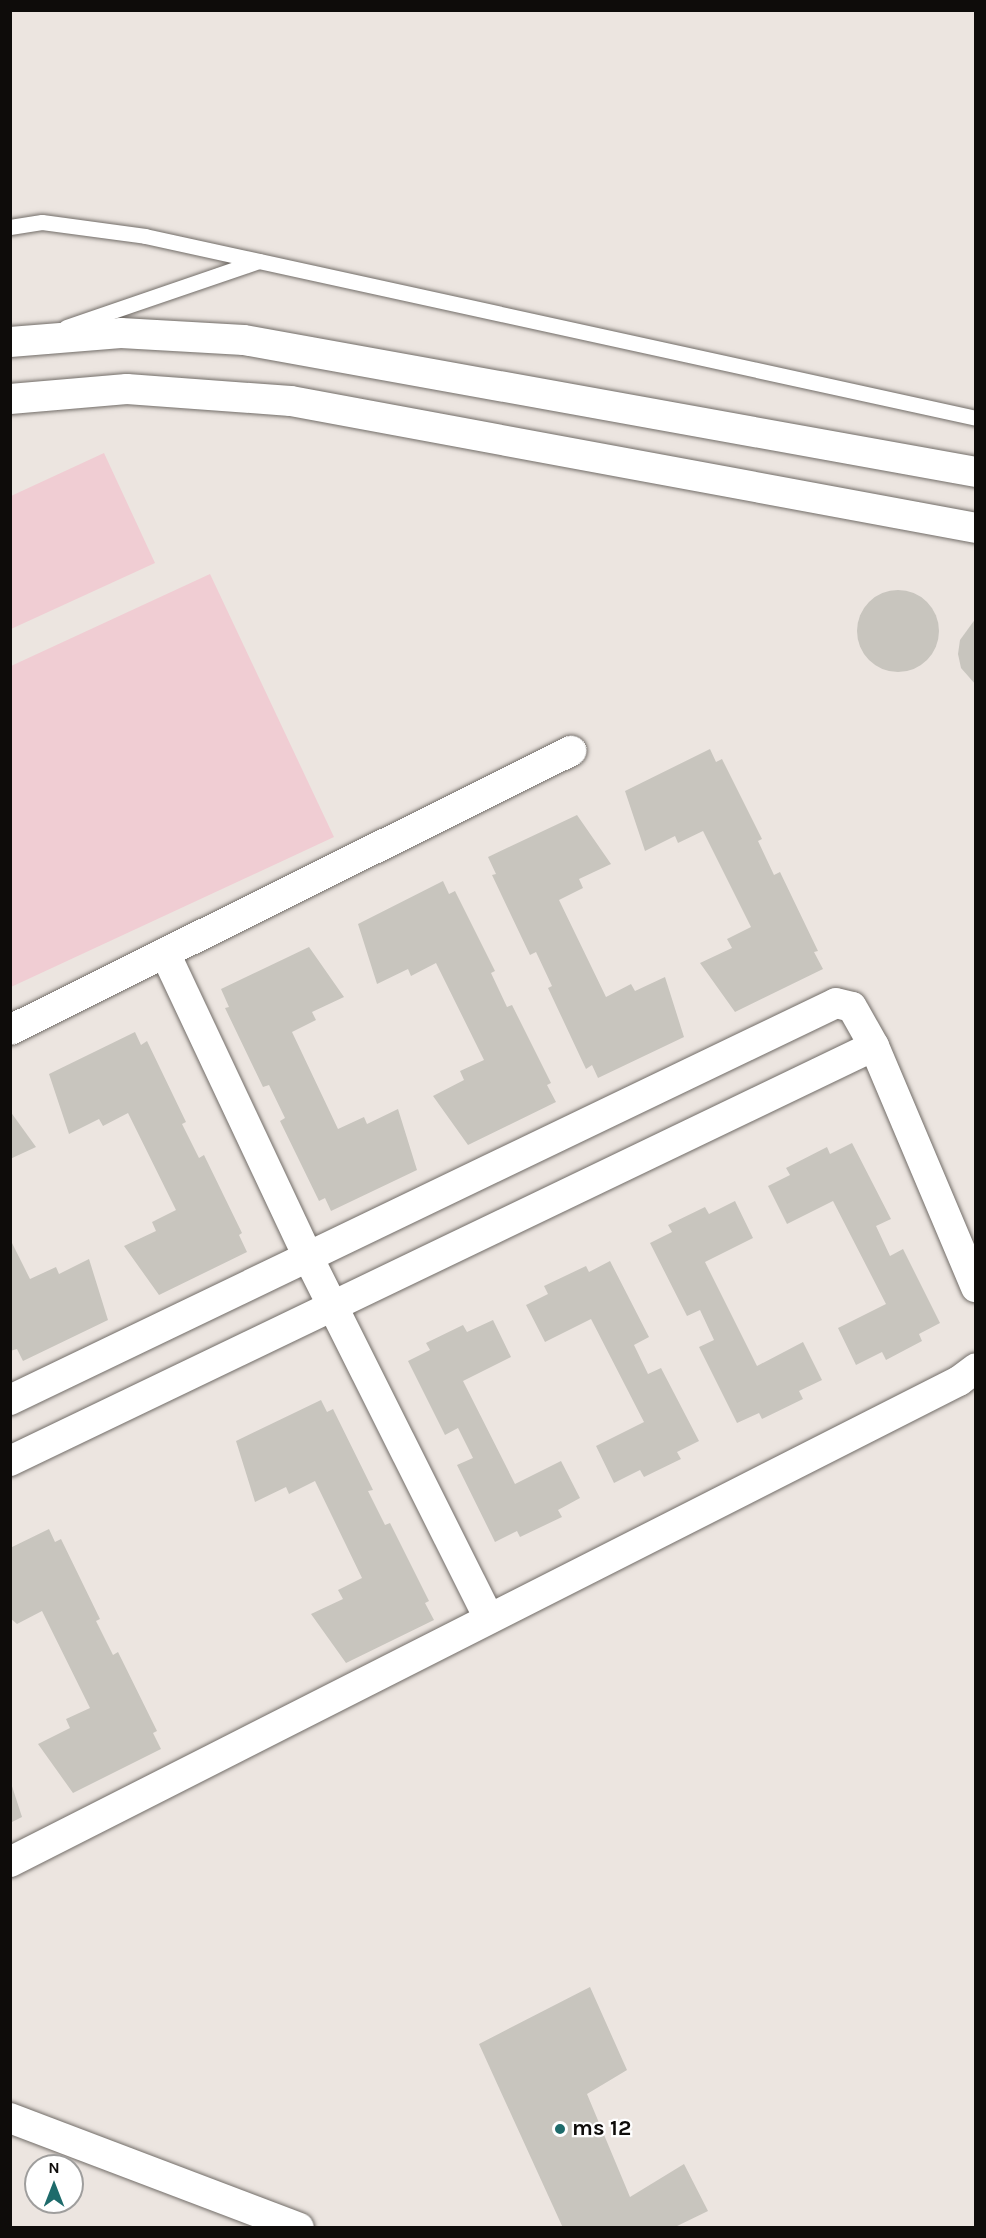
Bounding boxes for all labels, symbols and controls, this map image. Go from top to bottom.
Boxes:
place label: ms 12 [572,2116,631,2142]
marker: ms 12 [553,2122,567,2136]
north arrow [24,2154,84,2214]
text: N [48,2158,60,2177]

